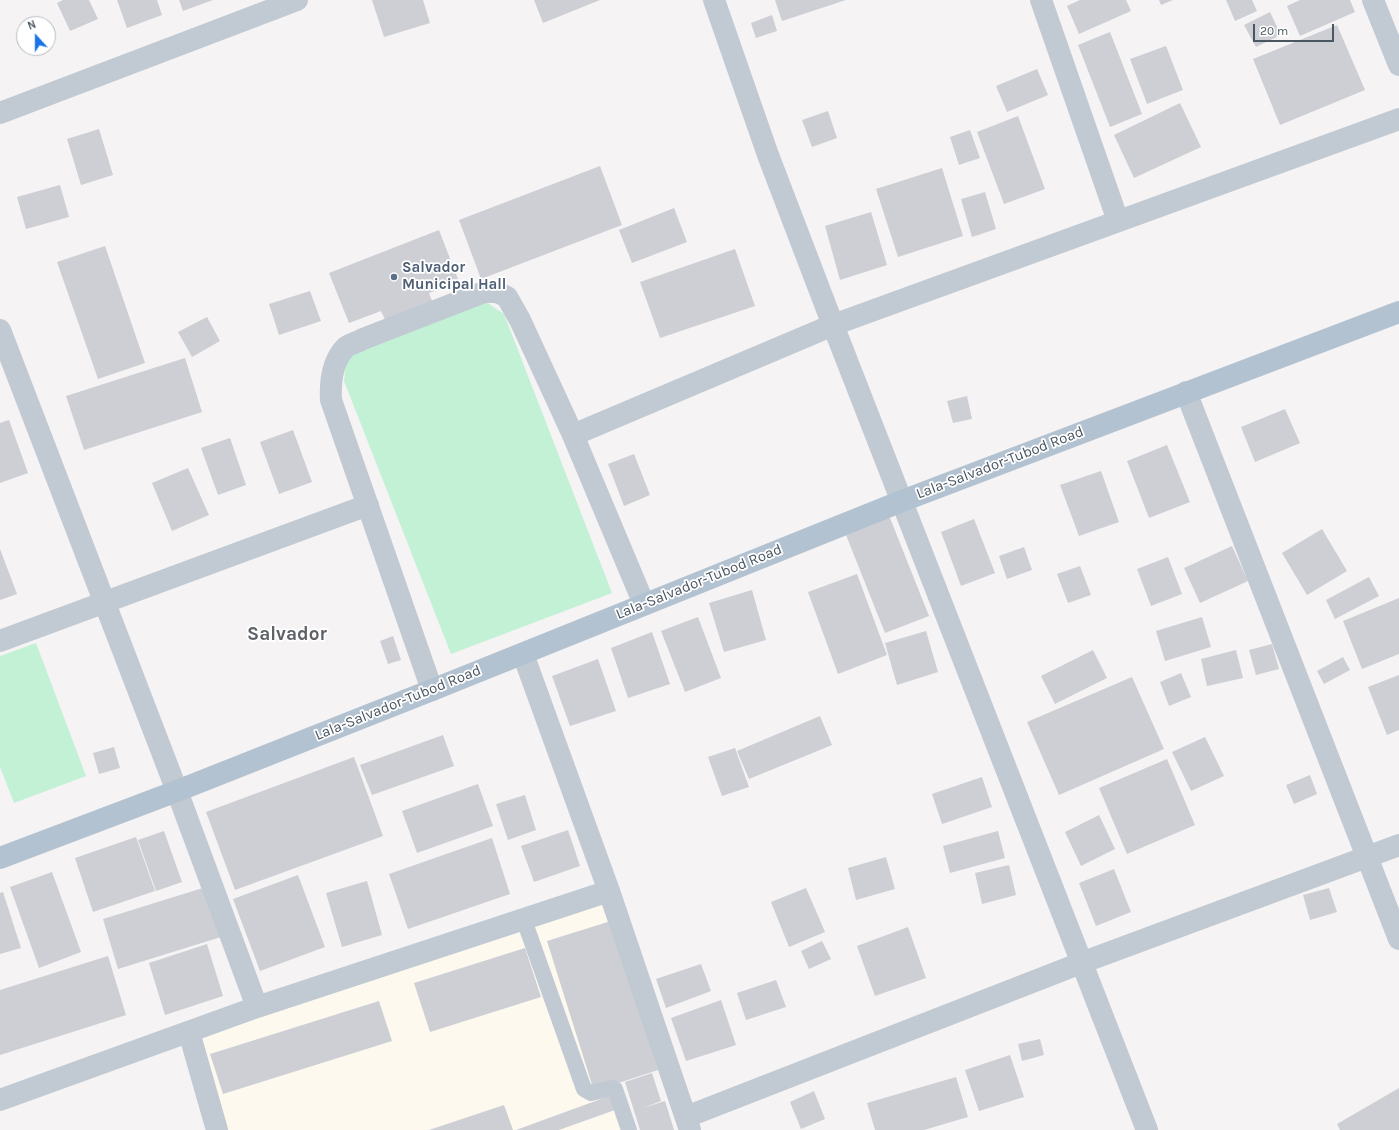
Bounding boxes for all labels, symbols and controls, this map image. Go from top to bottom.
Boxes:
north arrow [16,16,56,56]
scale bar [1255,16,1336,42]
text: N [26,18,38,33]
text: 20 m [1260,24,1288,38]
place label: Salvador Municipal Hall [402,259,506,294]
marker: Salvador Municipal Hall [389,272,399,282]
street label: Lala-Salvador-Tubod Road [914,423,1086,503]
street label: Lala-Salvador-Tubod Road [613,540,785,624]
district label: Salvador [247,624,327,646]
street label: Lala-Salvador-Tubod Road [312,661,484,745]

